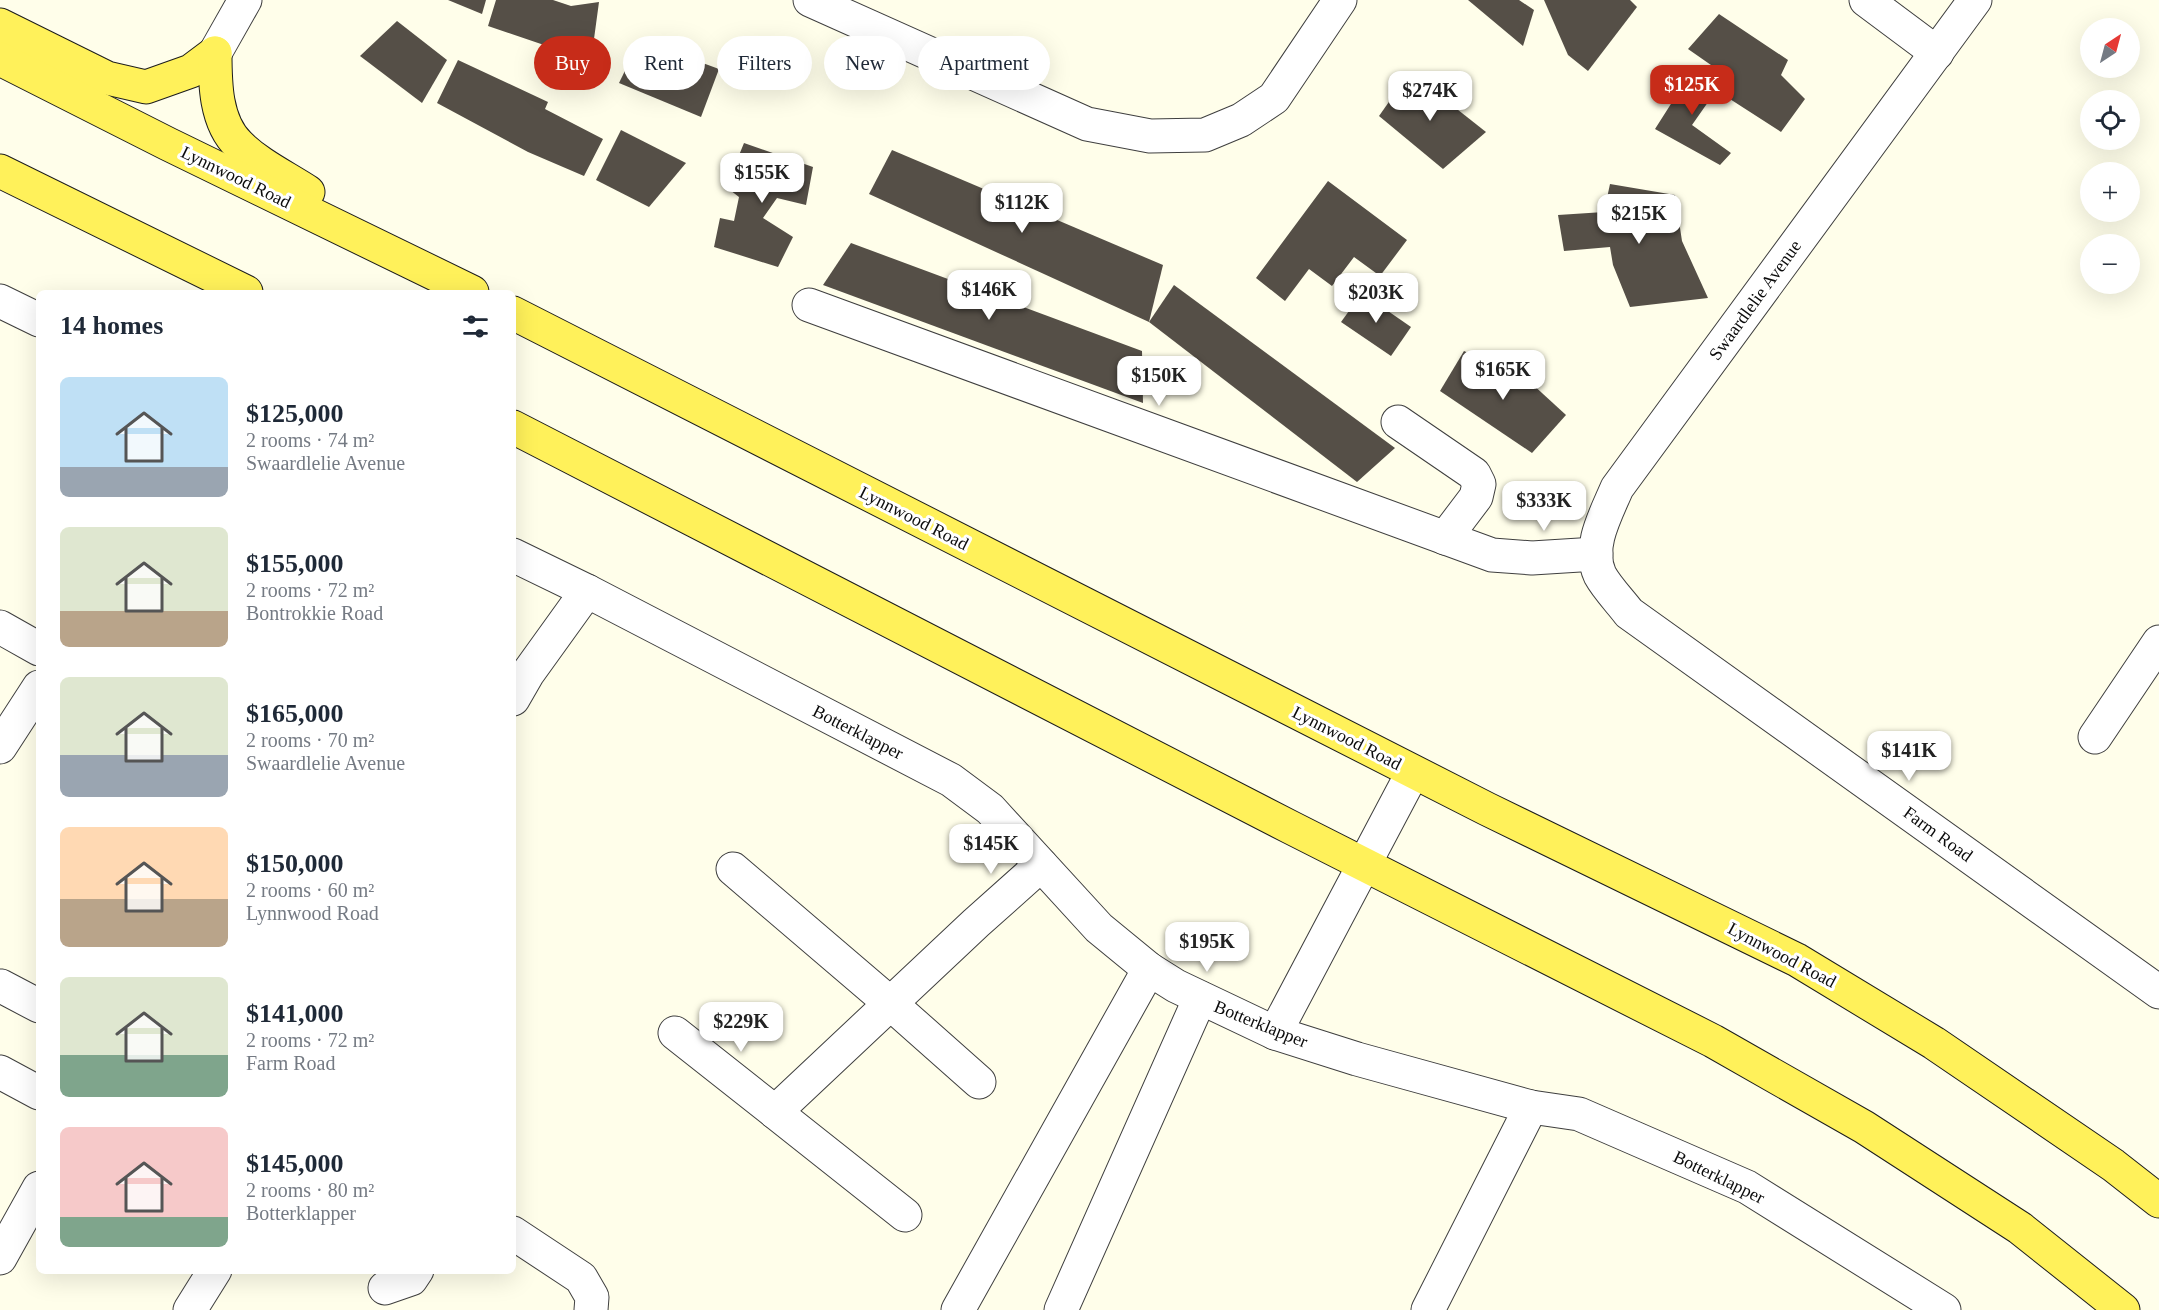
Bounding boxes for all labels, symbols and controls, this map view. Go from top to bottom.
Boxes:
north arrow [2080,18,2140,78]
map controls [2080,18,2140,294]
chip: Buy [534,36,611,90]
chip: Rent [623,36,705,90]
chip: Filters [717,36,812,90]
chip: New [824,36,906,90]
chip: Apartment [918,36,1050,90]
pin: $125K [1650,65,1734,116]
pin: $274K [1388,71,1472,122]
text: $125K [1664,73,1720,95]
text: $274K [1402,79,1458,101]
button: locate [2080,90,2140,150]
street label: Lynnwood Road [178,142,294,212]
pin: $155K [720,153,804,204]
text: $155K [734,161,790,183]
button: + [2080,162,2140,222]
pin: $112K [980,183,1064,234]
text: $112K [995,191,1049,213]
pin: $215K [1597,194,1681,245]
text: $215K [1611,202,1667,224]
button: − [2080,234,2140,294]
street label: Swaardlelie Avenue [1705,236,1805,364]
pin: $146K [947,270,1031,321]
pin: $203K [1334,273,1418,324]
text: $146K [961,278,1017,300]
text: $203K [1348,281,1404,303]
icon: filters [459,310,492,343]
text: 14 homes [60,311,163,340]
pin: $165K [1461,350,1545,401]
pin: $150K [1117,356,1201,407]
text: $165K [1475,358,1531,380]
text: $150K [1131,364,1187,386]
text: $125,000 [246,399,344,428]
icon: home [108,401,180,473]
text: 2 rooms · 74 m² [246,429,374,451]
text: Swaardlelie Avenue [246,452,405,474]
pin: $333K [1502,481,1586,532]
street label: Lynnwood Road [856,482,972,554]
text: $333K [1516,489,1572,511]
text: $155,000 [246,549,344,578]
icon: home [108,551,180,623]
text: 2 rooms · 72 m² [246,579,374,601]
text: Bontrokkie Road [246,602,383,624]
text: $165,000 [246,699,344,728]
icon: home [108,701,180,773]
street label: Botterklapper [809,701,907,763]
street label: Lynnwood Road [1289,702,1405,774]
text: 2 rooms · 70 m² [246,729,374,751]
pin: $141K [1867,731,1951,782]
text: $141K [1881,739,1937,761]
text: Swaardlelie Avenue [246,752,405,774]
street label: Farm Road [1900,802,1976,866]
pin: $145K [949,824,1033,875]
text: $145K [963,832,1019,854]
text: $150,000 [246,849,344,878]
icon: home [108,851,180,923]
text: 2 rooms · 60 m² [246,879,374,901]
text: Lynnwood Road [246,902,379,924]
street label: Lynnwood Road [1725,918,1839,992]
pin: $195K [1165,922,1249,973]
text: $195K [1179,930,1235,952]
street label: Botterklapper [1211,996,1311,1052]
text: $141,000 [246,999,344,1028]
icon: home [108,1001,180,1073]
pin: $229K [699,1002,783,1053]
text: $229K [713,1010,769,1032]
text: 2 rooms · 72 m² [246,1029,374,1051]
text: Farm Road [246,1052,335,1074]
street label: Botterklapper [1670,1146,1768,1208]
text: $145,000 [246,1149,344,1178]
icon: home [108,1151,180,1223]
text: 2 rooms · 80 m² [246,1179,374,1201]
text: Botterklapper [246,1202,356,1224]

